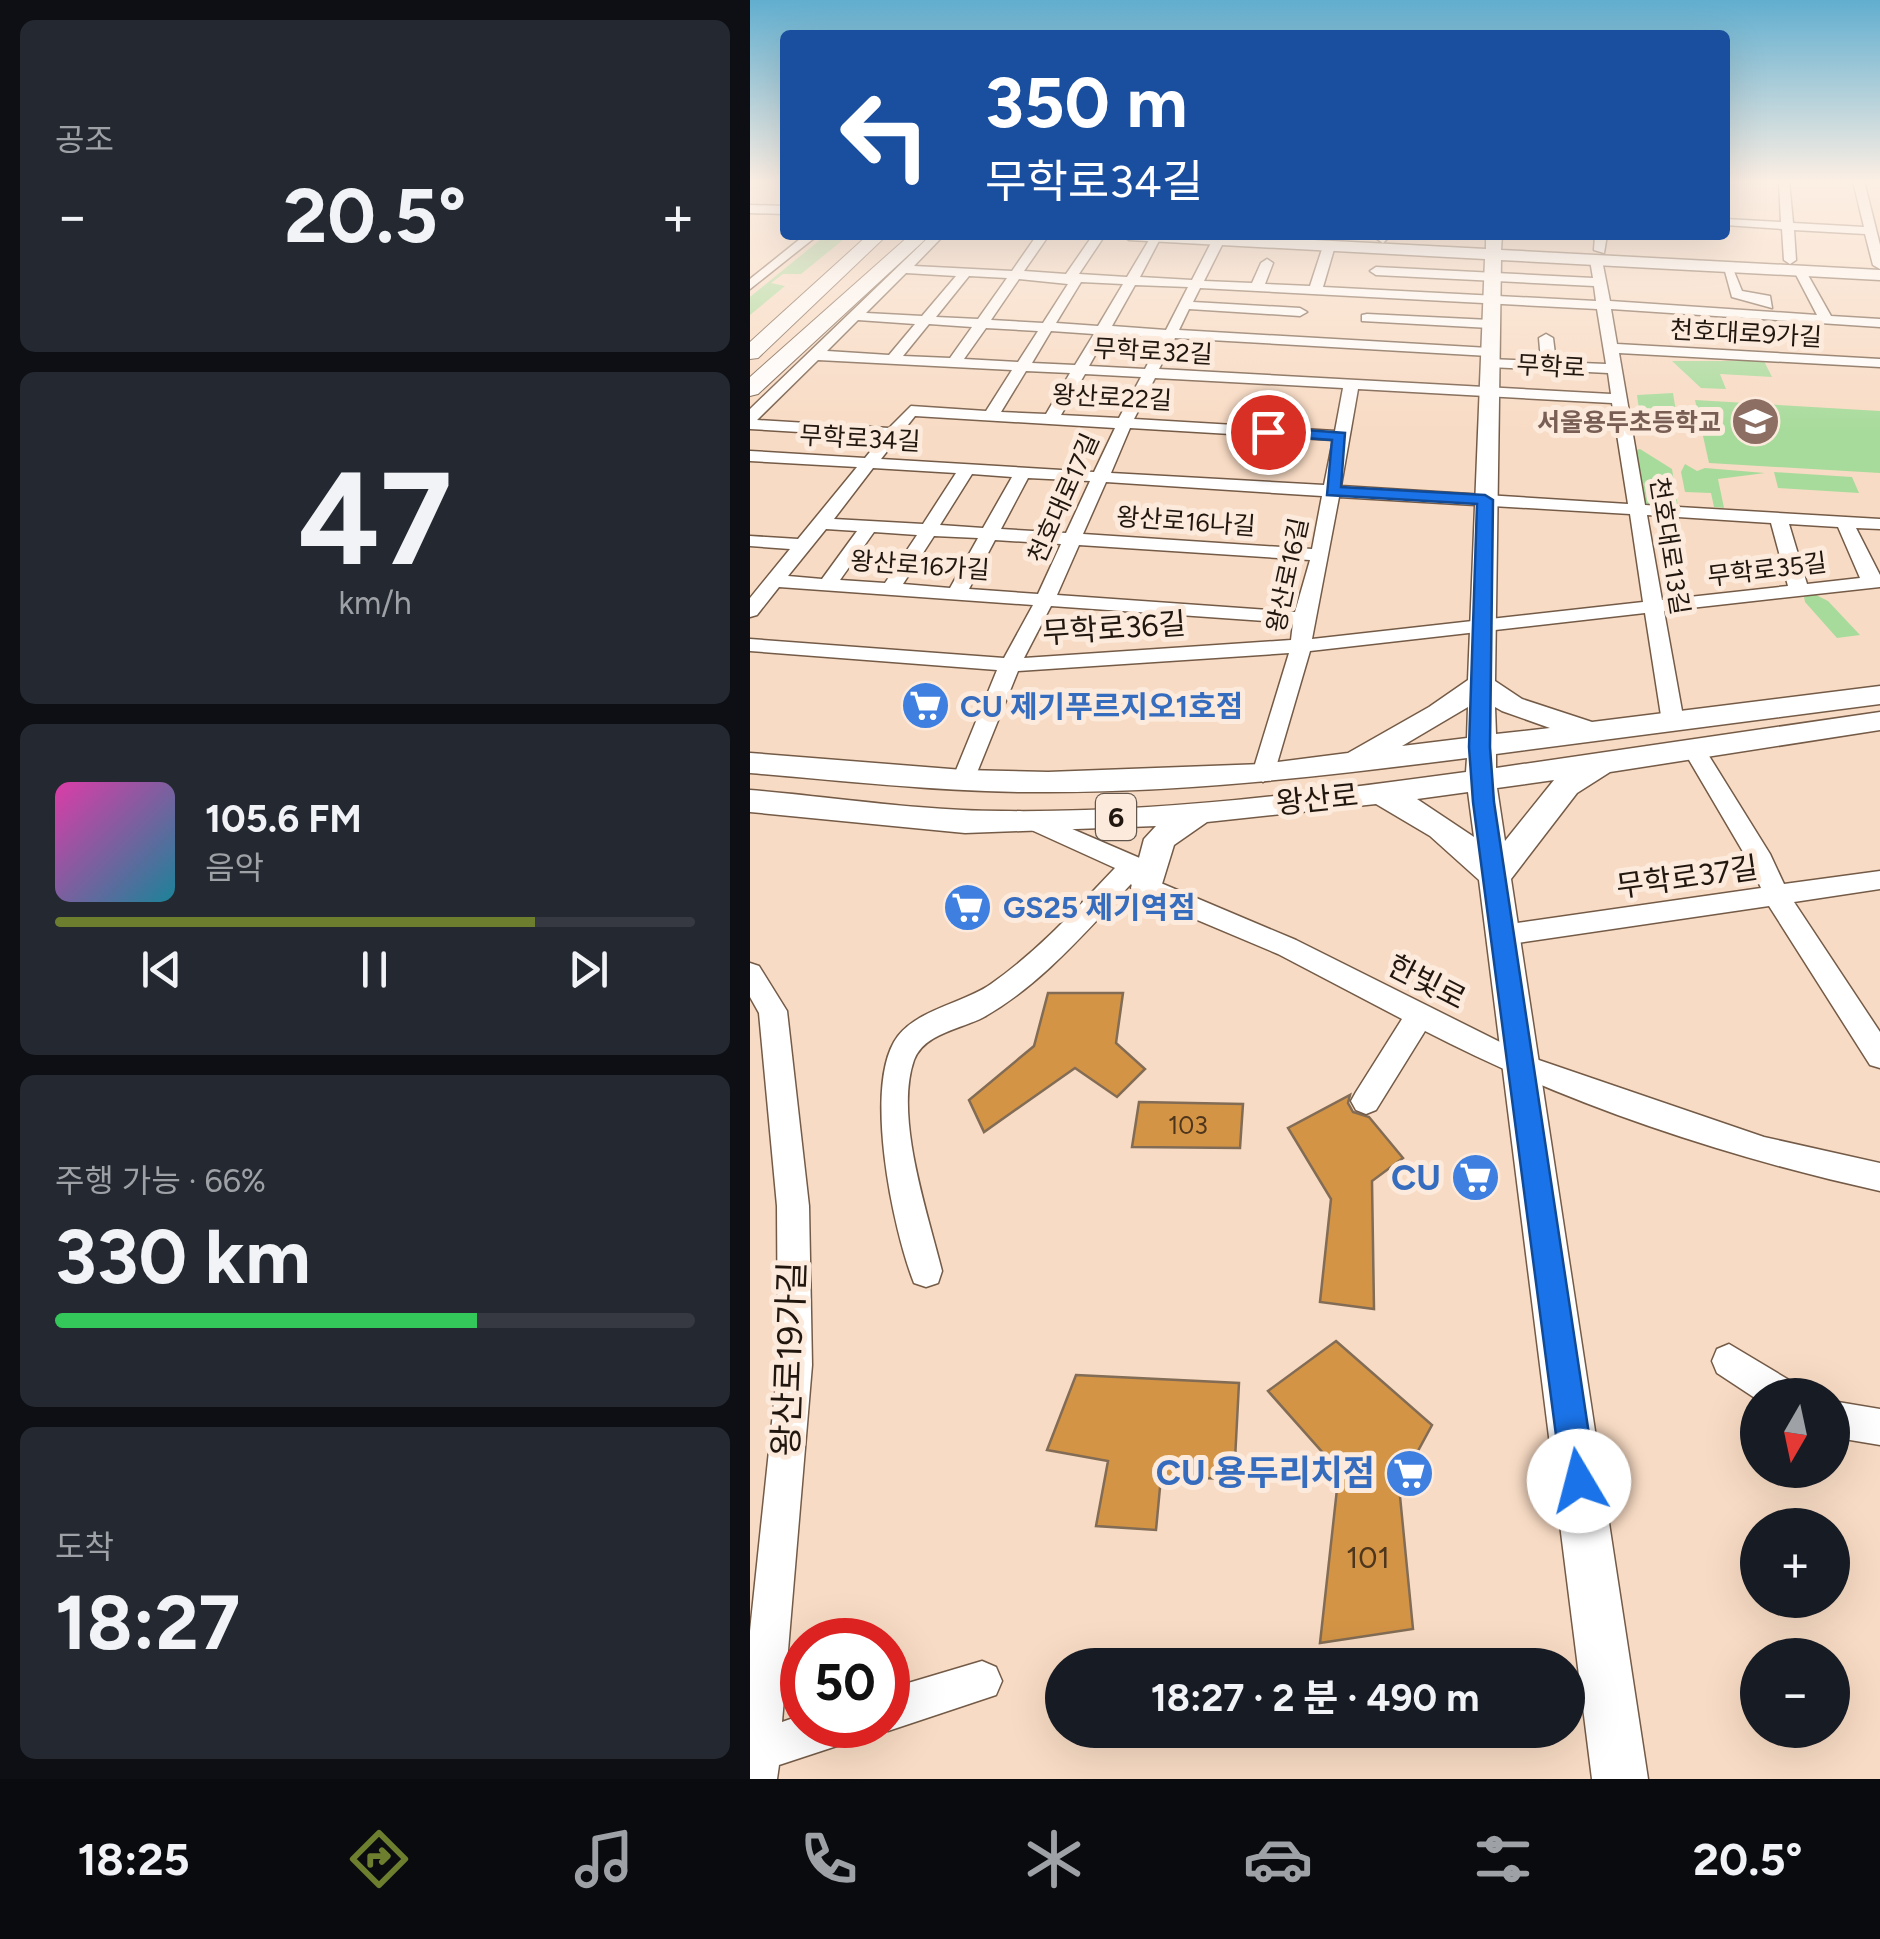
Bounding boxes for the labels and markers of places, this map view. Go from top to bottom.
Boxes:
pin [1226,390,1311,475]
school or university icon: 서울용두초등학교 [1730,396,1782,448]
place label: 서울용두초등학교 [1537,407,1721,437]
supermarket icon: CU 제기푸르지오1호점 [899,680,951,732]
place label: CU 제기푸르지오1호점 [960,688,1243,725]
supermarket icon: GS25 제기역점 [942,881,994,933]
place label: GS25 제기역점 [1003,889,1196,926]
supermarket icon: CU [1450,1152,1502,1204]
place label: CU [1391,1157,1441,1199]
supermarket icon: CU 용두리치점 [1384,1447,1436,1499]
place label: CU 용두리치점 [1156,1452,1375,1494]

